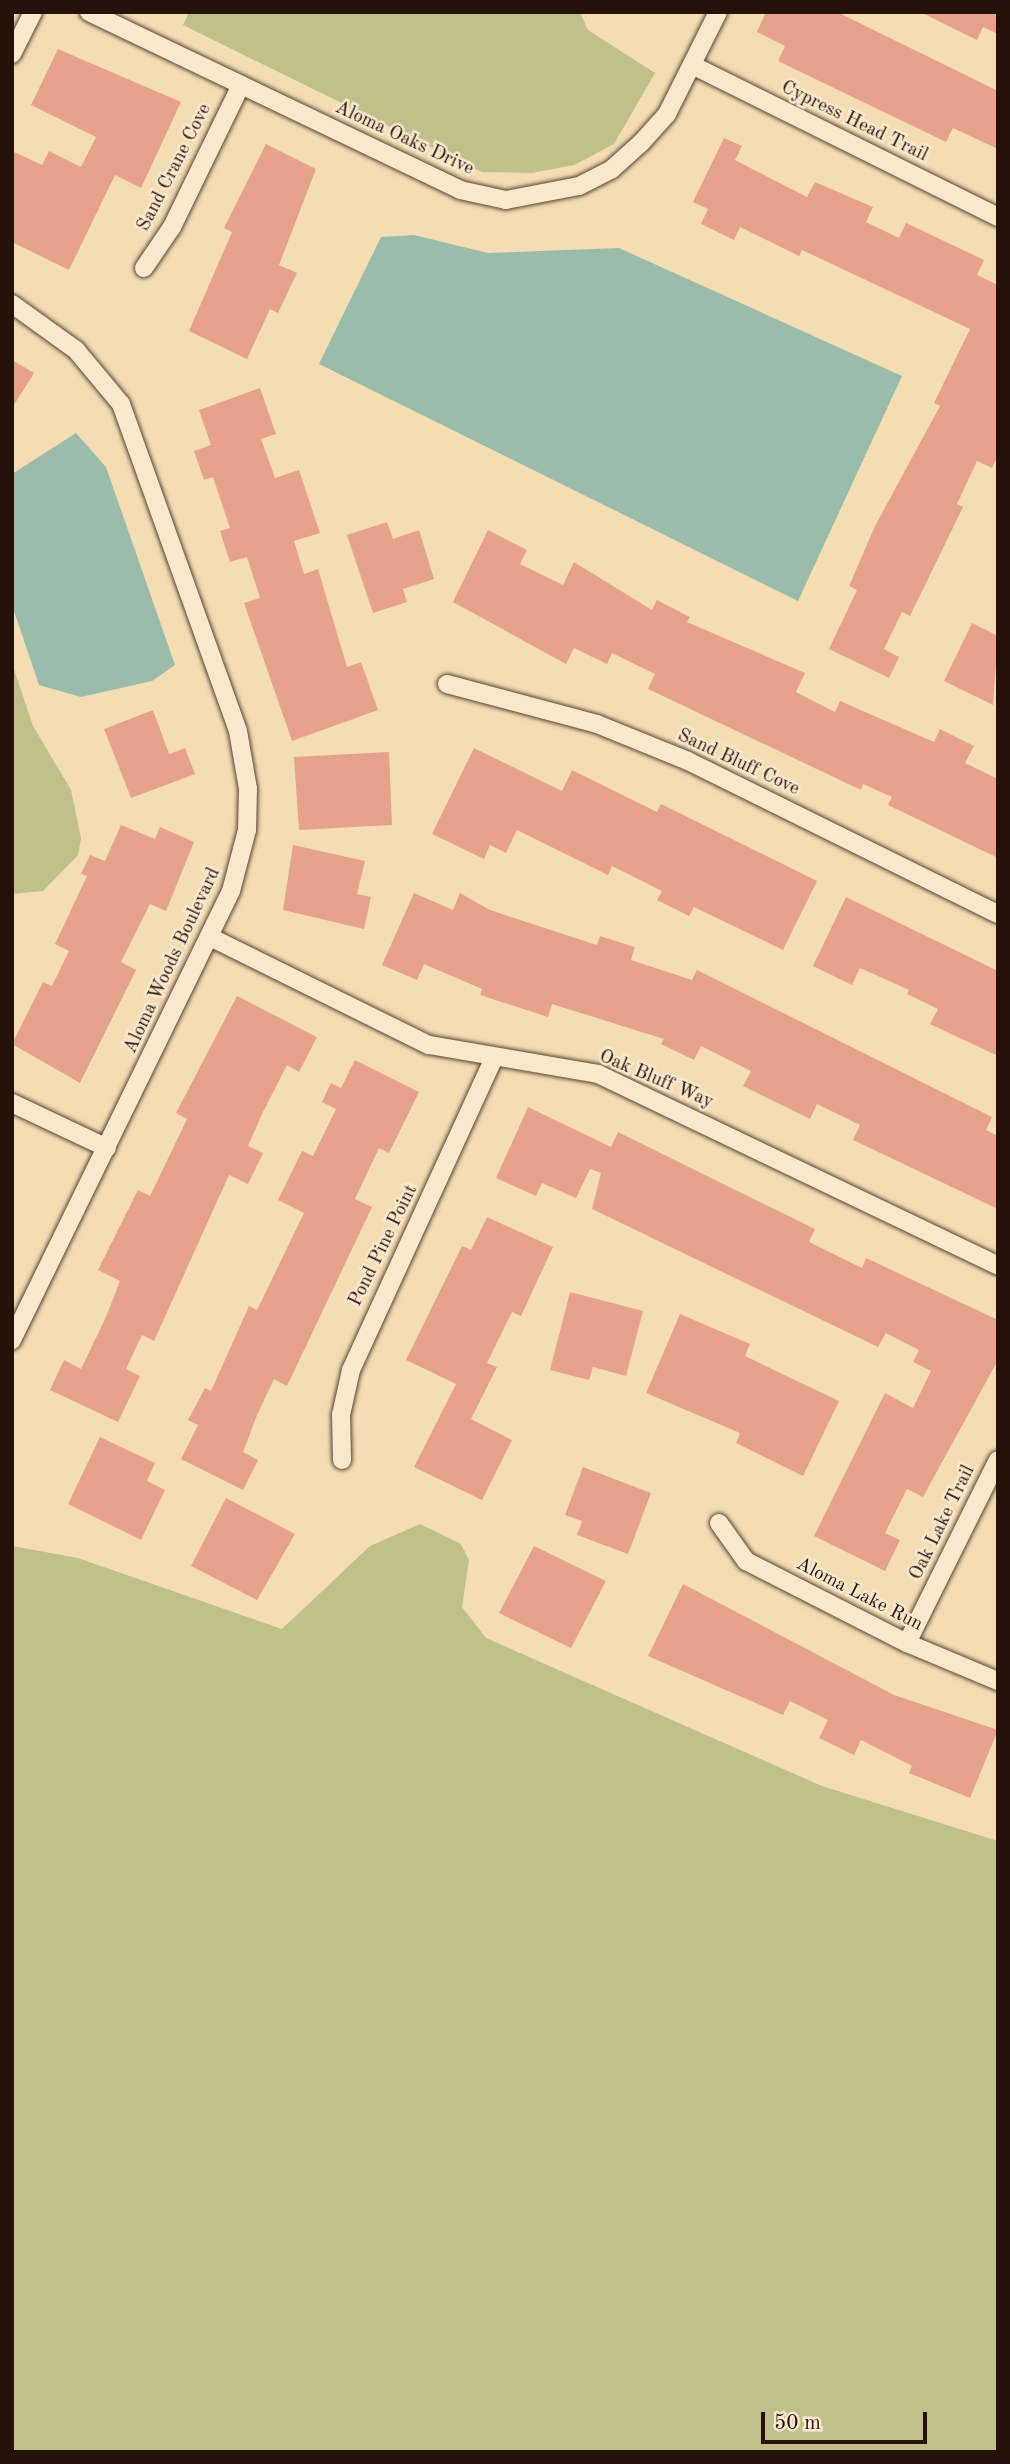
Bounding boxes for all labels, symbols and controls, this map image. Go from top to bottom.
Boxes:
street label: Cypress Head Trail [777,77,931,167]
street label: Aloma Oaks Drive [331,97,477,181]
street label: Sand Crane Cove [133,100,217,236]
street label: Sand Bluff Cove [673,725,803,801]
street label: Aloma Woods Boulevard [120,864,226,1058]
street label: Oak Bluff Way [595,1046,717,1114]
street label: Pond Pine Point [345,1181,423,1311]
street label: Oak Lake Trail [905,1462,981,1584]
street label: Aloma Lake Run [792,1553,926,1637]
scale bar [765,2398,931,2442]
text: 50 m [774,2413,821,2434]

